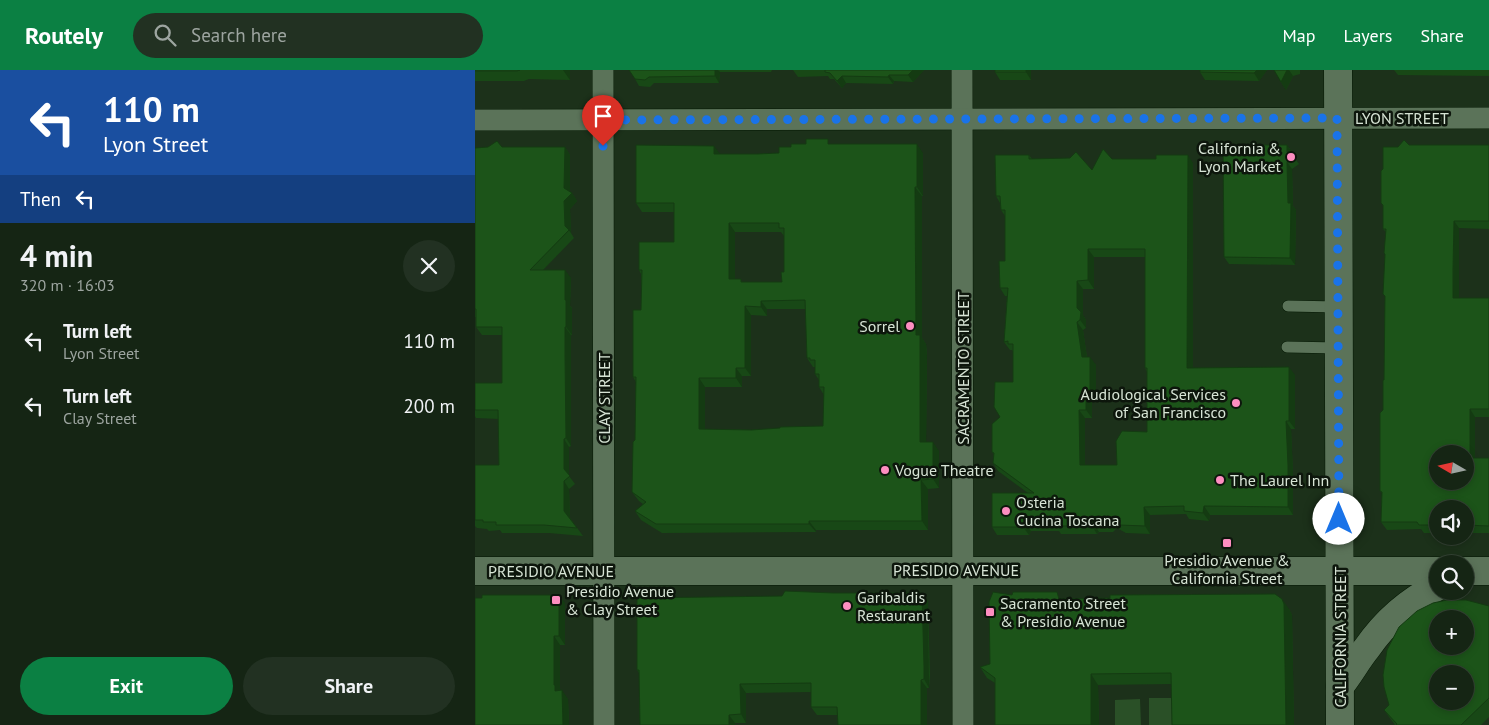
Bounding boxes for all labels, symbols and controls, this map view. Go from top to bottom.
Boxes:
search box [133,13,483,58]
text: Routely [25,20,103,51]
icon: search [151,21,179,49]
text: Search here [191,23,287,47]
text: Map [1283,24,1315,47]
text: Layers [1343,24,1392,47]
text: Share [1420,24,1464,47]
text: 110 m [103,86,200,132]
icon: left [20,90,85,155]
pin [582,95,624,146]
icon: arrive [589,102,617,130]
street label: LYON STREET [1355,108,1449,128]
text: Lyon Street [103,130,208,158]
place label: California & Lyon Market [1198,138,1282,176]
marker: California & Lyon Market [1285,151,1297,163]
icon: left [71,185,99,213]
text: Then [20,187,61,211]
text: 4 min [20,236,93,275]
button: close [403,240,455,292]
text: 320 m · 16:03 [20,275,115,295]
street label: SACRAMENTO STREET [953,291,973,445]
place label: Sorrel [859,316,900,336]
text: Turn left [63,319,132,343]
marker: Sorrel [904,320,916,332]
icon: left [20,327,48,355]
text: 110 m [403,329,455,353]
text: Lyon Street [63,343,139,363]
street label: CLAY STREET [594,352,614,444]
text: Turn left [63,384,132,408]
place label: Audiological Services of San Francisco [1081,384,1226,422]
icon: left [20,392,48,420]
text: 200 m [403,394,455,418]
marker: Audiological Services of San Francisco [1230,397,1242,409]
text: Clay Street [63,408,137,428]
north arrow [1429,445,1474,490]
map controls [1429,445,1474,710]
place label: Vogue Theatre [894,460,994,480]
marker: Vogue Theatre [879,464,891,476]
place label: The Laurel Inn [1230,470,1329,490]
marker: The Laurel Inn [1214,474,1226,486]
place label: Osteria Cucina Toscana [1016,492,1119,530]
position arrow [1312,492,1364,544]
button: sound [1429,500,1474,545]
marker: Osteria Cucina Toscana [1000,505,1012,517]
marker: Presidio Avenue & California Street [1221,537,1233,549]
place label: Presidio Avenue & California Street [1164,550,1290,588]
button: search [1429,555,1474,600]
street label: PRESIDIO AVENUE [893,560,1019,580]
street label: PRESIDIO AVENUE [488,561,614,581]
street label: CALIFORNIA STREET [1330,566,1350,708]
place label: Presidio Avenue & Clay Street [566,581,674,619]
place label: Garibaldis Restaurant [857,587,931,625]
place label: Sacramento Street & Presidio Avenue [1000,593,1126,631]
marker: Presidio Avenue & Clay Street [550,594,562,606]
marker: Garibaldis Restaurant [841,600,853,612]
marker: Sacramento Street & Presidio Avenue [984,606,996,618]
button: + [1429,610,1474,655]
button: Exit [20,657,233,715]
button: Share [243,657,455,715]
button: − [1429,665,1474,710]

